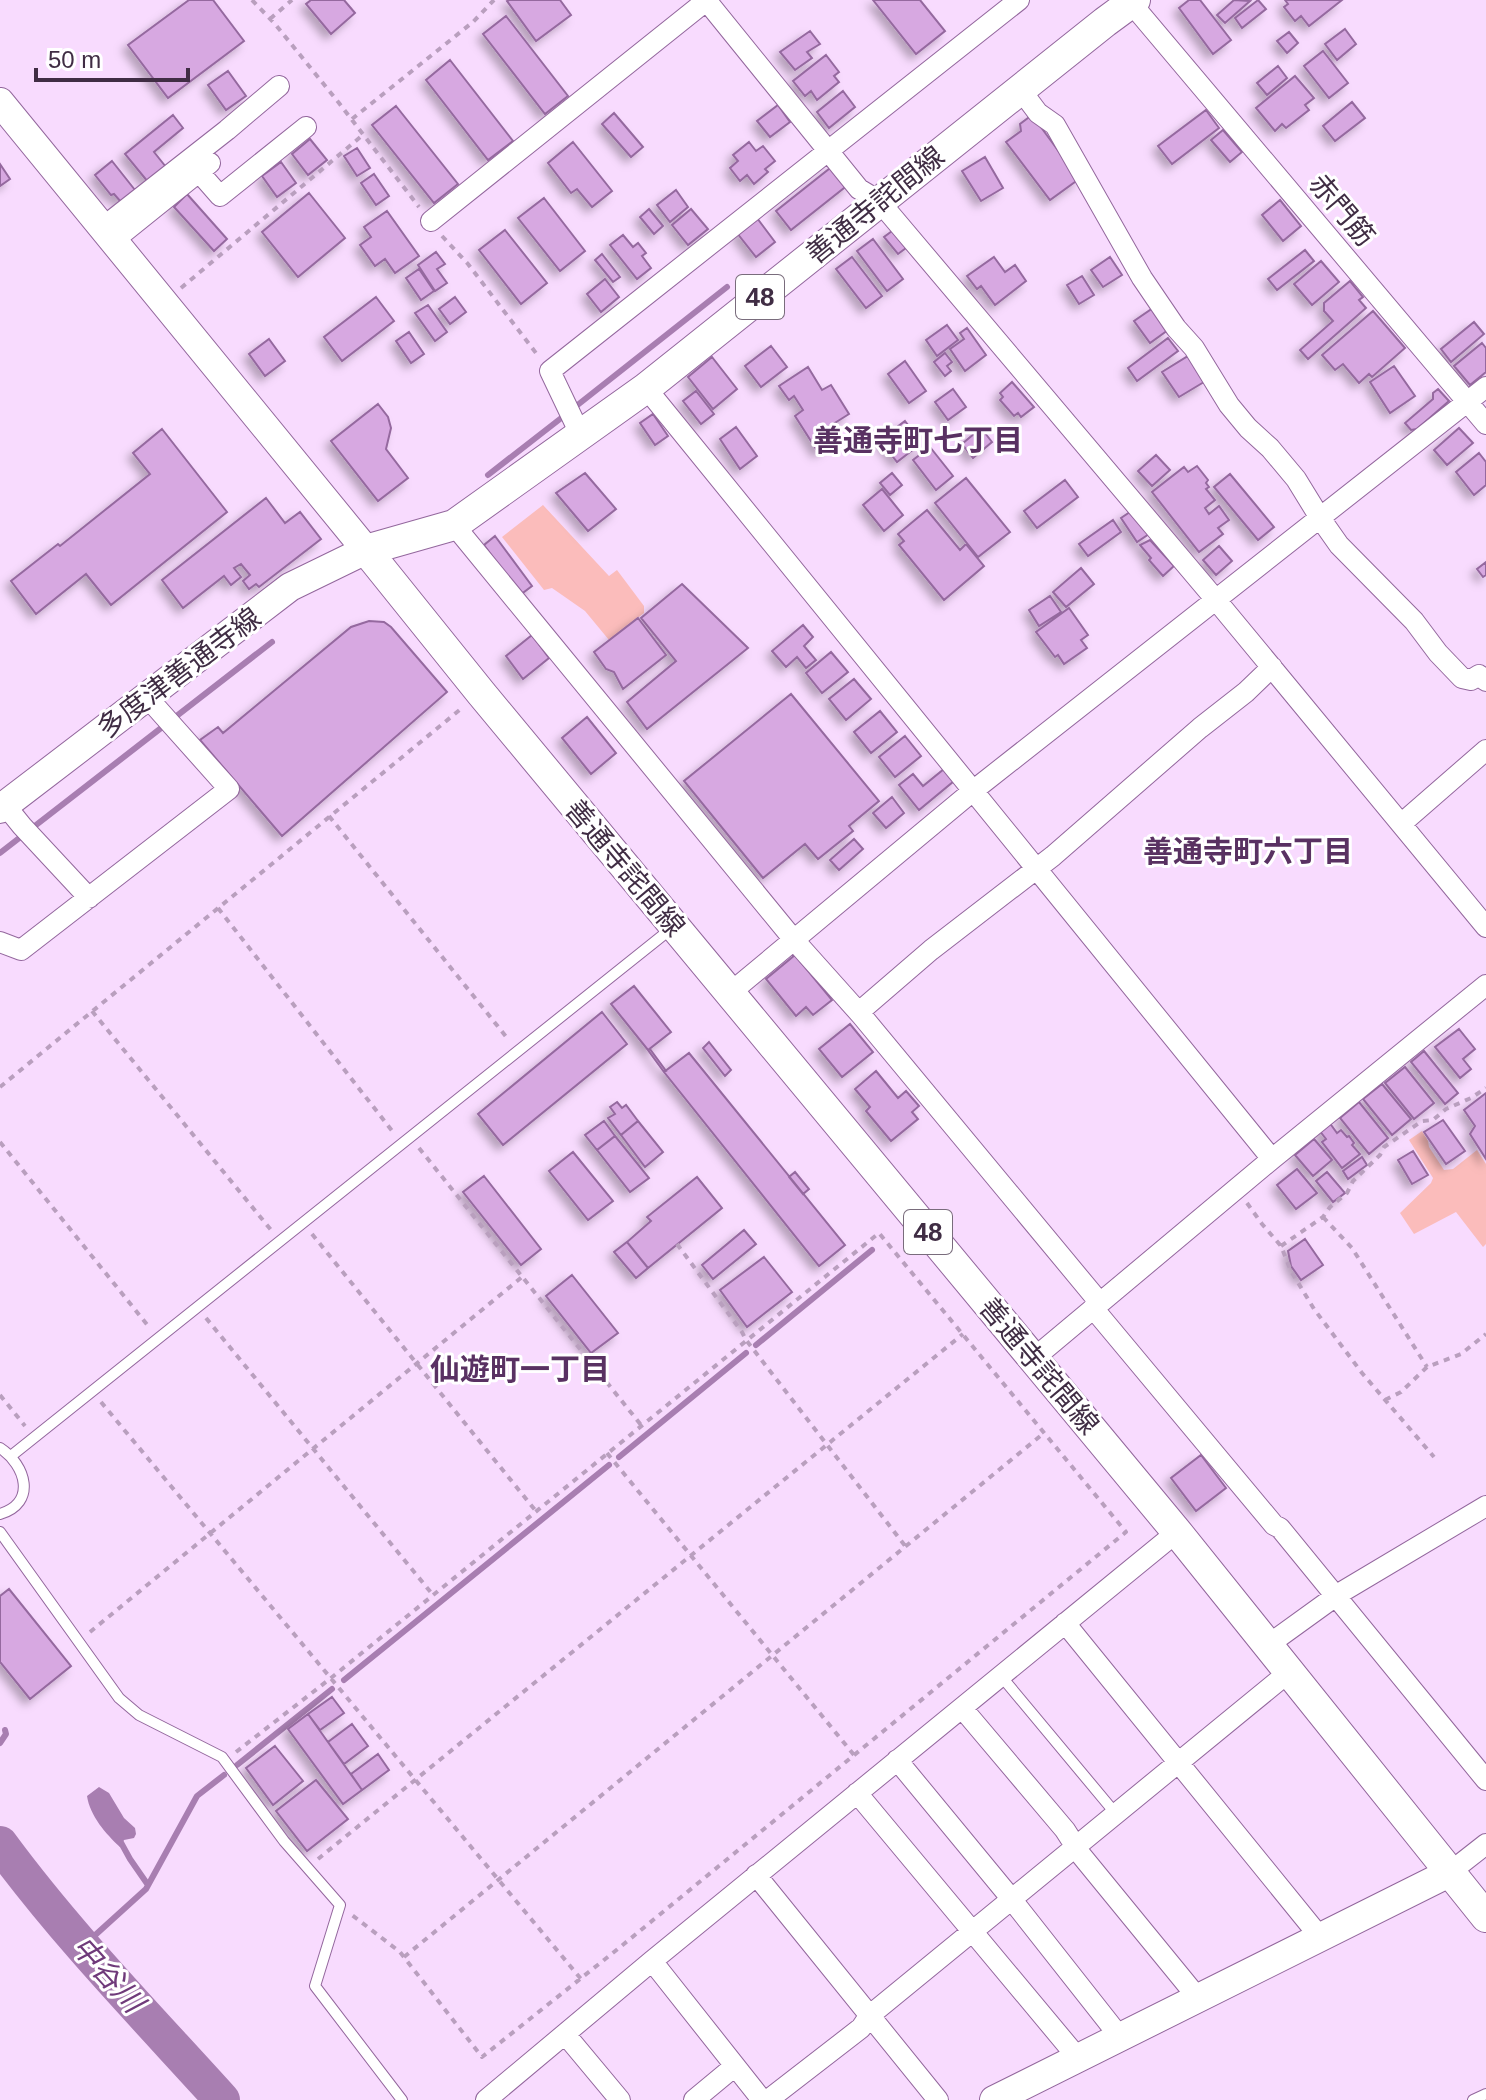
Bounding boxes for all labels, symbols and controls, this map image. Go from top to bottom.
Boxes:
scale bar [36,32,188,82]
text: 50 m [48,46,101,73]
street label: 善通寺詫間線 [800,140,950,270]
street label: 赤門筋 [1303,168,1381,252]
road number: 48 [736,275,784,319]
district label: 善通寺町七丁目 [813,424,1023,457]
street label: 多度津善通寺線 [91,602,267,744]
street label: 善通寺詫間線 [559,794,691,942]
district label: 善通寺町六丁目 [1143,835,1353,868]
road number: 48 [904,1210,952,1254]
street label: 善通寺詫間線 [973,1292,1105,1440]
district label: 仙遊町一丁目 [430,1353,610,1386]
water label: 中谷川 [66,1930,152,2021]

